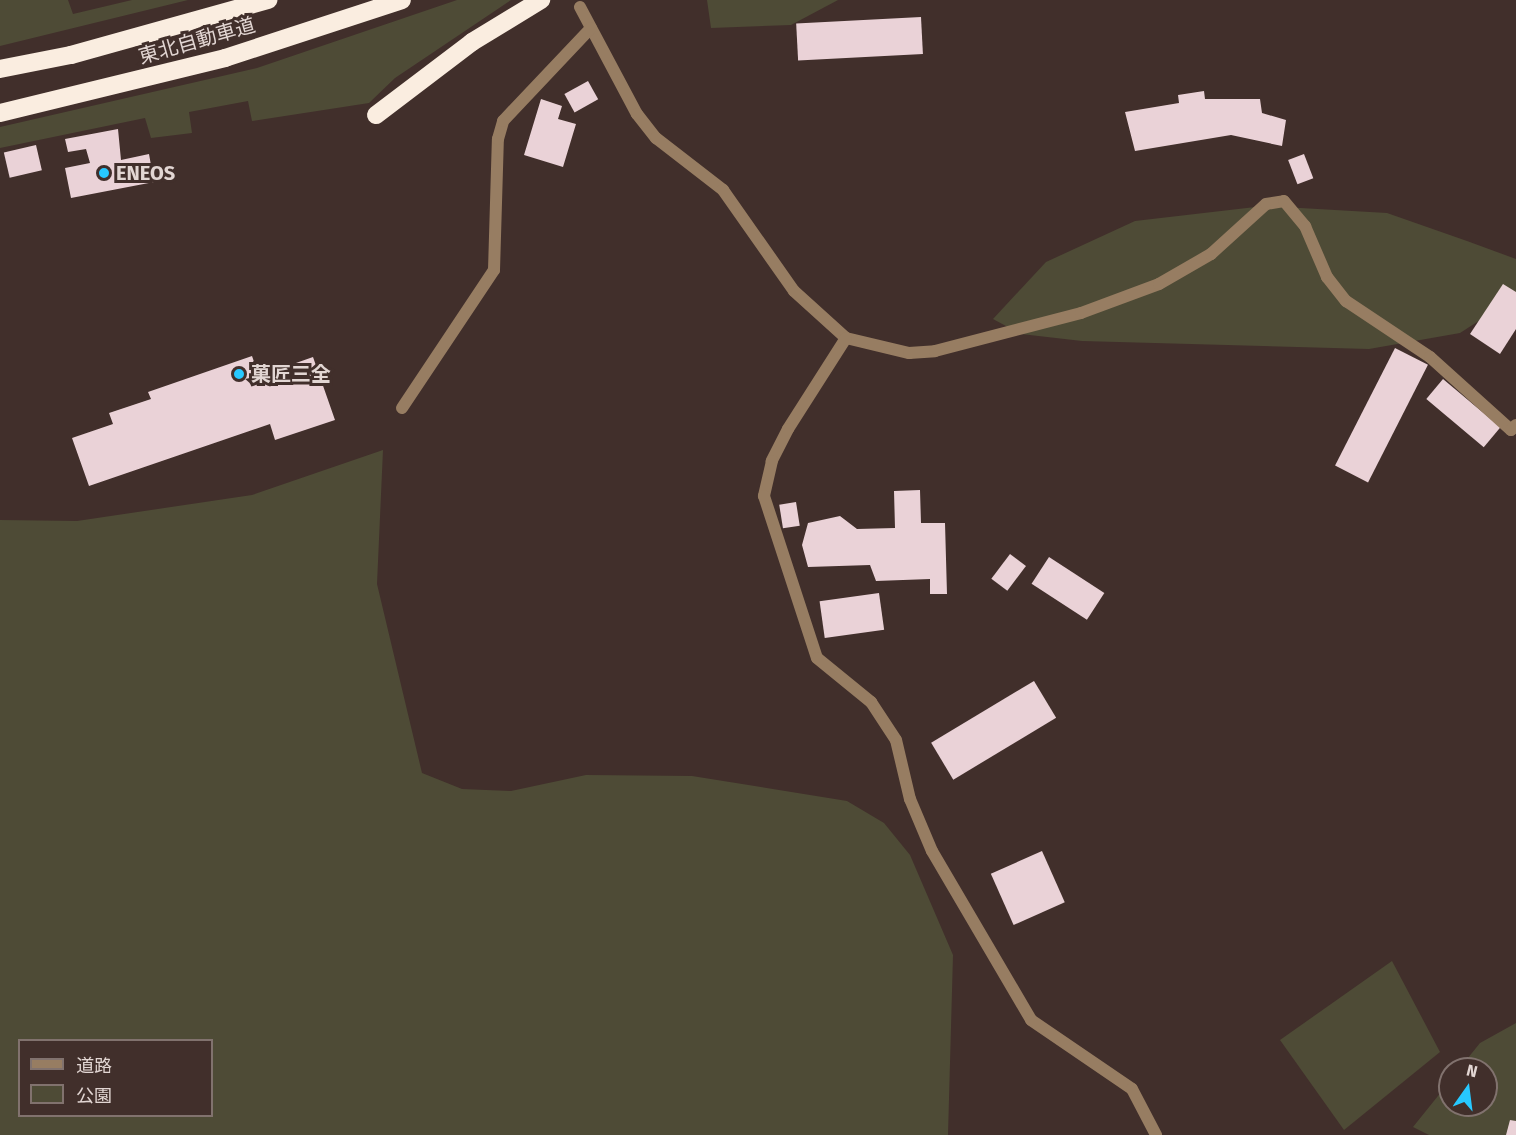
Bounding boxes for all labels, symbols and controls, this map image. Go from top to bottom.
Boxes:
street label: 東北自動車道 [136,13,258,69]
place label: ENEOS [116,161,175,185]
marker: ENEOS [97,166,111,180]
place label: 菓匠三全 [251,362,331,386]
marker: 菓匠三全 [232,367,246,381]
legend [18,1039,213,1117]
text: 道路 [76,1055,112,1077]
north arrow [1438,1057,1498,1117]
text: N [1465,1060,1479,1081]
text: 公園 [76,1085,112,1107]

